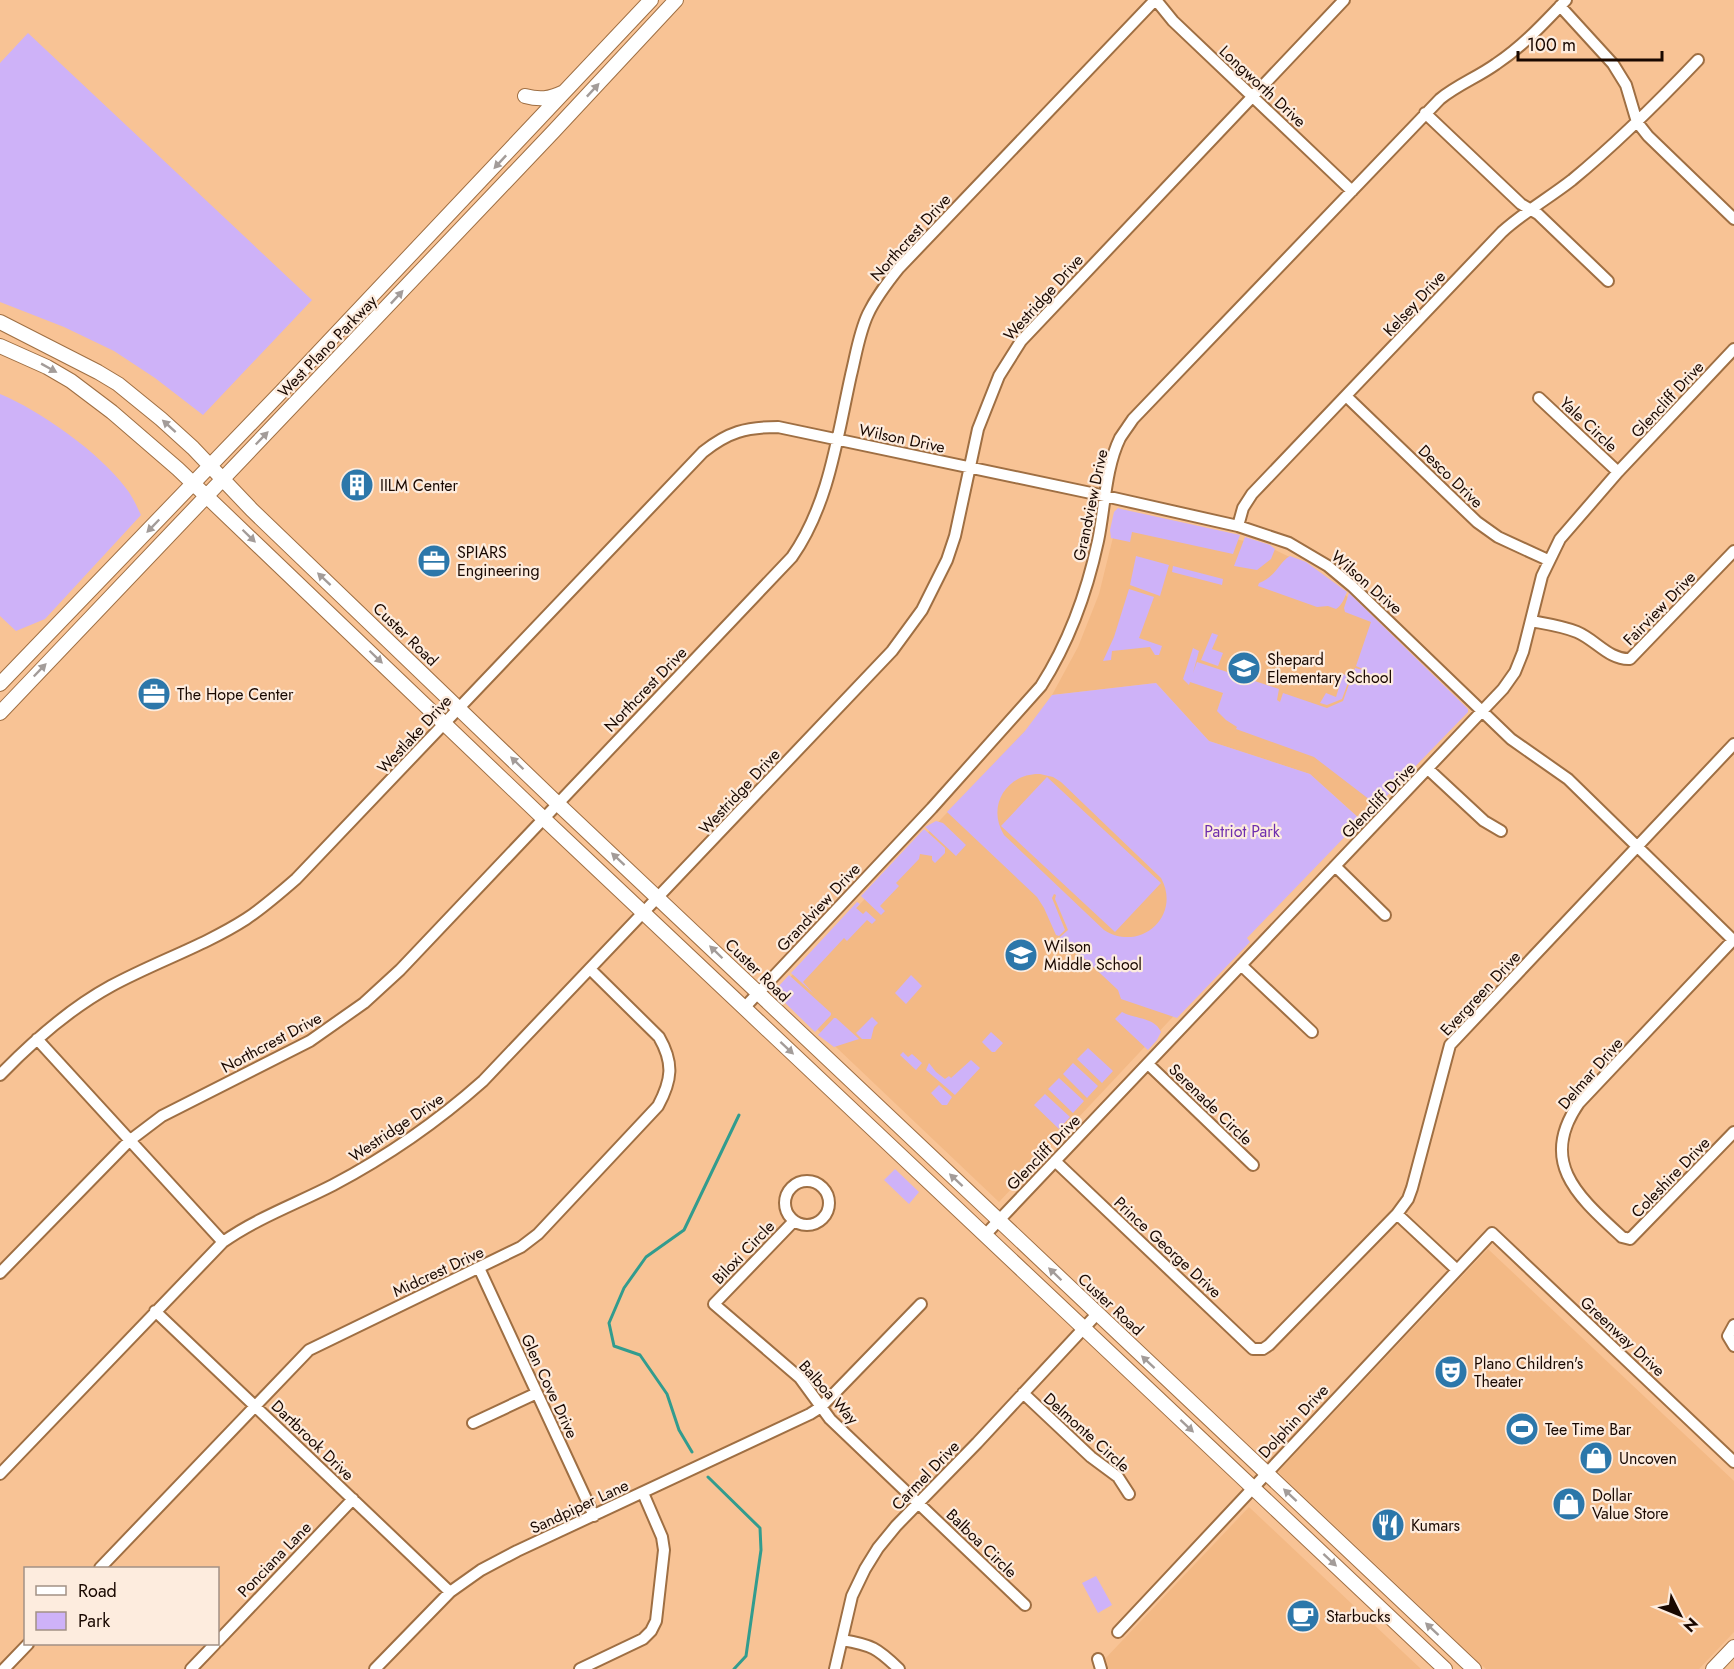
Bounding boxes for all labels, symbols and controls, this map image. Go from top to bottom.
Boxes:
scale bar [1518,24,1662,62]
text: 100 m [1527,32,1576,58]
street label: Longworth Drive [1214,40,1311,133]
one-way arrow [586,82,600,97]
one-way arrow [493,154,507,168]
street label: Northcrest Drive [865,189,956,286]
street label: Westridge Drive [998,249,1089,346]
street label: Kelsey Drive [1378,265,1451,341]
street label: West Plano Parkway [272,289,383,403]
one-way arrow [389,290,403,304]
street label: Glencliff Drive [1626,356,1709,443]
one-way arrow [41,363,57,374]
street label: Yale Circle [1555,391,1623,457]
street label: Wilson Drive [857,418,947,459]
one-way arrow [161,419,176,433]
one-way arrow [255,430,269,445]
street label: Desco Drive [1413,439,1488,513]
street label: Grandview Drive [1067,447,1114,563]
building icon: IILM Center [339,467,375,503]
place label: IILM Center [380,474,458,497]
one-way arrow [146,518,160,533]
one-way arrow [242,528,256,542]
place label: SPIARS Engineering [457,541,540,582]
office icon: SPIARS Engineering [416,543,452,579]
street label: Wilson Drive [1326,545,1407,620]
street label: Fairview Drive [1618,566,1701,651]
one-way arrow [317,572,331,586]
street label: Custer Road [368,597,443,671]
street label: Northcrest Drive [599,642,692,737]
place label: Shepard Elementary School [1267,648,1392,689]
one-way arrow [369,650,383,664]
school or university icon: Shepard Elementary School [1226,650,1262,686]
one-way arrow [33,664,47,678]
office icon: The Hope Center [136,676,172,712]
place label: The Hope Center [177,683,294,706]
street label: Westlake Drive [372,690,457,779]
street label: Westridge Drive [694,743,785,839]
one-way arrow [510,757,524,771]
street label: Glencliff Drive [1336,757,1421,843]
park label: Patriot Park [1204,820,1281,843]
one-way arrow [612,853,626,867]
street label: Grandview Drive [771,858,866,957]
street label: Custer Road [720,933,795,1007]
place label: Wilson Middle School [1044,935,1142,976]
school or university icon: Wilson Middle School [1003,937,1039,973]
one-way arrow [710,946,724,960]
street label: Evergreen Drive [1435,946,1526,1041]
street label: Northcrest Drive [217,1006,325,1079]
street label: Delmar Drive [1553,1032,1628,1114]
one-way arrow [779,1041,794,1054]
street label: Serenade Circle [1164,1058,1258,1150]
street label: Westridge Drive [344,1087,448,1168]
street label: Glencliff Drive [1001,1109,1086,1195]
street label: Coleshire Drive [1626,1132,1715,1223]
one-way arrow [949,1174,964,1187]
street label: Prince George Drive [1109,1191,1227,1303]
street label: Biloxi Circle [707,1215,780,1289]
street label: Midcrest Drive [389,1240,488,1303]
one-way arrow [1048,1267,1062,1281]
street label: Custer Road [1073,1268,1149,1341]
street label: Greenway Drive [1575,1291,1670,1382]
street label: Glen Cove Drive [515,1330,584,1442]
place label: Plano Children's Theater [1474,1352,1583,1393]
theatre icon: Plano Children's Theater [1433,1354,1469,1390]
street label: Balboa Way [793,1355,864,1430]
one-way arrow [1141,1355,1155,1369]
street label: Dolphin Drive [1253,1379,1334,1463]
street label: Delmonte Circle [1038,1387,1135,1477]
street label: Dartbrook Drive [266,1395,359,1486]
sports icon: Tee Time Bar [1504,1411,1540,1447]
place label: Tee Time Bar [1545,1418,1632,1441]
one-way arrow [1180,1419,1195,1433]
street label: Carmel Drive [886,1435,965,1515]
shop icon: Uncoven [1578,1440,1614,1476]
place label: Uncoven [1619,1447,1677,1470]
street label: Sandpiper Lane [526,1474,632,1539]
place label: Dollar Value Store [1592,1484,1669,1525]
shop icon: Dollar Value Store [1551,1486,1587,1522]
one-way arrow [1282,1488,1297,1502]
street label: Balboa Circle [941,1504,1022,1583]
restaurant icon: Kumars [1370,1507,1406,1543]
place label: Kumars [1411,1514,1460,1537]
street label: Ponciana Lane [232,1516,316,1602]
one-way arrow [1322,1552,1336,1566]
legend [24,1567,219,1645]
text: Road [78,1578,117,1604]
north arrow [1650,1585,1710,1645]
cafe icon: Starbucks [1285,1598,1321,1634]
place label: Starbucks [1326,1605,1390,1628]
text: Park [78,1608,110,1634]
text: N [1678,1612,1703,1637]
one-way arrow [1424,1622,1439,1636]

